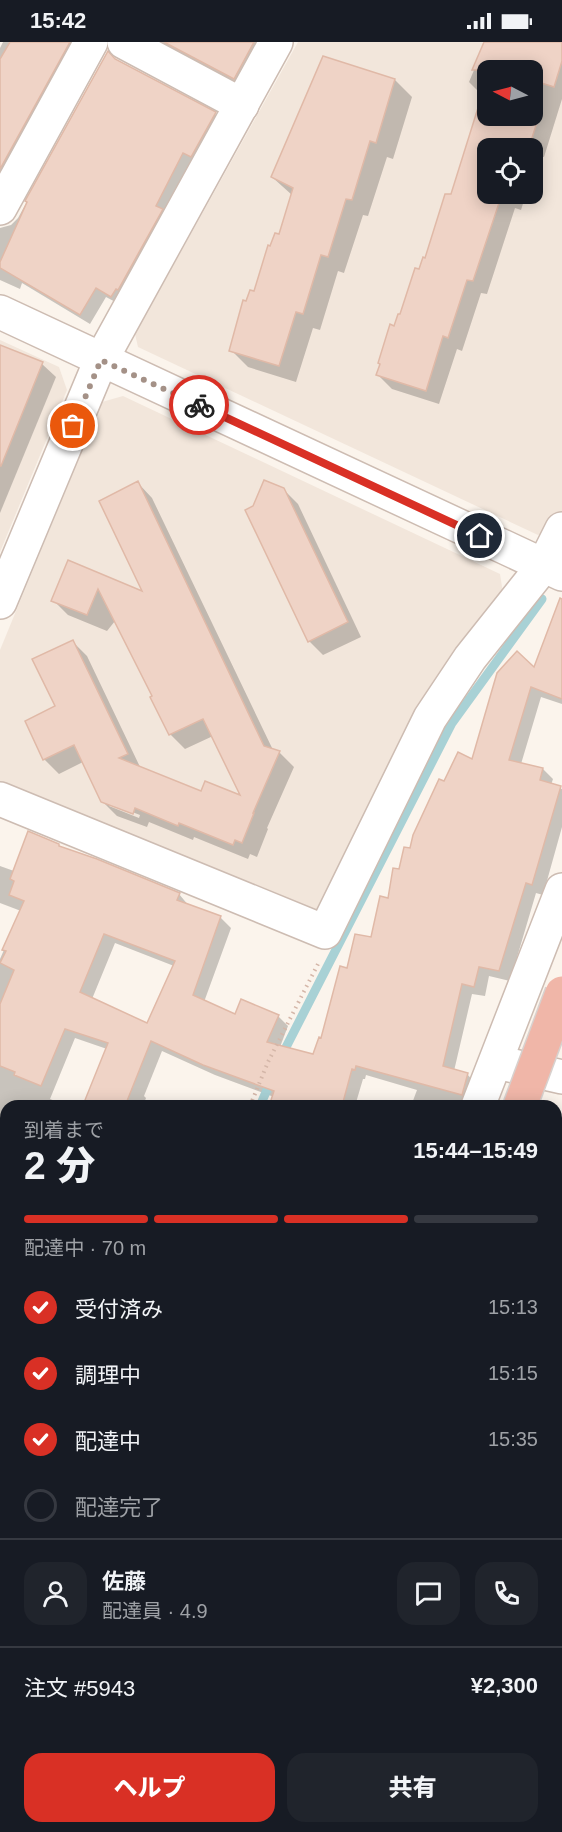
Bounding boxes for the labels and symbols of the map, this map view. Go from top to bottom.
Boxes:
north arrow [477,60,543,126]
courier [169,375,229,435]
pin [47,400,98,451]
pin [454,510,505,561]

